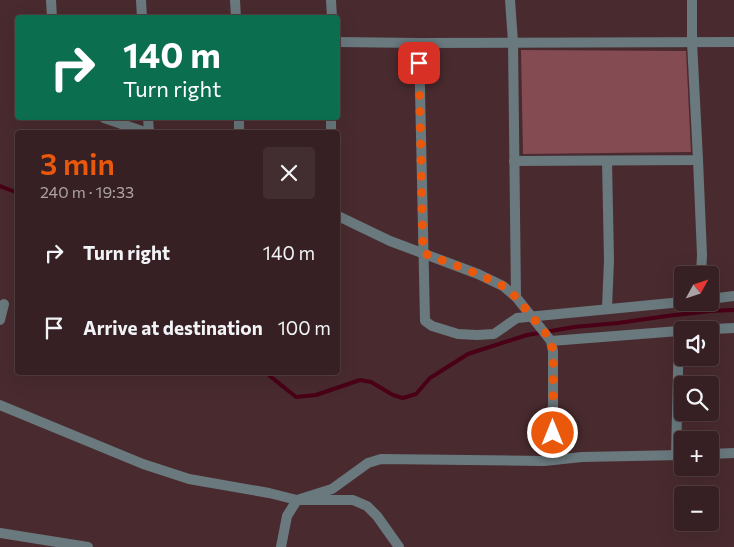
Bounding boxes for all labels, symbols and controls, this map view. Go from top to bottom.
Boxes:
text: 140 m [123,32,221,75]
icon: right [40,35,105,100]
pin [398,42,440,84]
icon: arrive [405,49,433,77]
text: Turn right [123,75,221,102]
text: 3 min [40,144,115,181]
button: close [263,147,315,199]
text: 240 m · 19:33 [40,182,134,201]
icon: right [40,239,68,267]
text: Turn right [83,241,170,264]
text: 140 m [263,241,315,264]
north arrow [674,266,719,311]
map controls [674,266,719,531]
icon: arrive [40,314,68,342]
text: Arrive at destination [83,316,263,339]
text: 100 m [278,316,331,339]
button: sound [674,321,719,366]
button: search [674,376,719,421]
position arrow [526,406,578,458]
button: + [674,431,719,476]
button: − [674,486,719,531]

